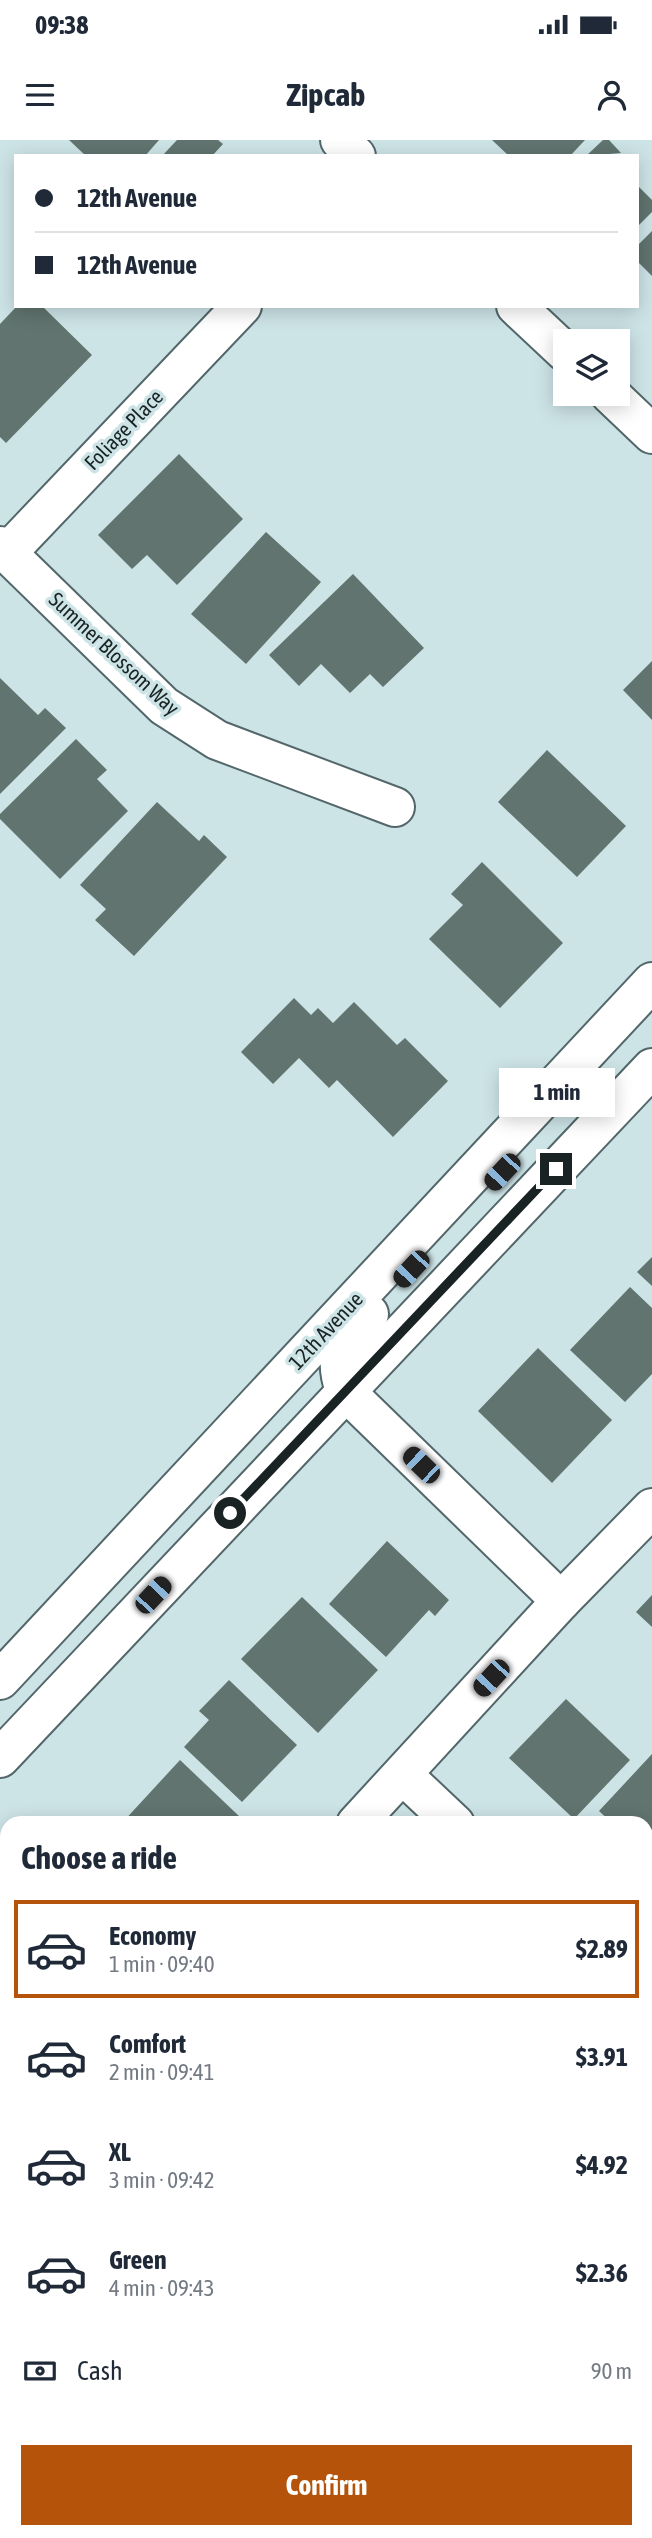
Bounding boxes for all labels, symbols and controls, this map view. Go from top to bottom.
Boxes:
text: 09:38 [35,10,89,40]
icon: menu [21,76,59,114]
text: Zipcab [287,76,365,113]
icon: person [593,76,631,114]
text: 12th Avenue [77,183,197,213]
text: 12th Avenue [77,250,197,280]
map controls [553,329,630,406]
button: layers [553,329,630,406]
street label: Foliage Place [79,384,167,474]
street label: Summer Blossom Way [45,587,185,720]
callout: 1 min [498,1068,614,1116]
text: 1 min [534,1079,580,1105]
car [480,1149,525,1195]
route end [540,1153,572,1185]
car [389,1246,434,1292]
street label: 12th Avenue [283,1287,367,1374]
car [399,1443,444,1487]
route start [214,1497,246,1529]
car [131,1572,176,1618]
car [469,1655,514,1701]
text: Choose a ride [21,1839,177,1876]
icon: car [25,1918,88,1981]
text: Economy [109,1921,196,1951]
text: $2.89 [576,1934,628,1964]
text: 1 min · 09:40 [109,1951,215,1977]
icon: car [25,2026,88,2089]
text: Comfort [109,2029,186,2059]
text: $3.91 [576,2042,628,2072]
text: 2 min · 09:41 [109,2059,215,2085]
icon: car [25,2134,88,2197]
text: XL [109,2137,131,2167]
text: $4.92 [576,2150,628,2180]
text: 3 min · 09:42 [109,2167,215,2193]
icon: car [25,2242,88,2305]
text: Green [109,2245,167,2275]
text: $2.36 [576,2258,628,2288]
text: 4 min · 09:43 [109,2275,215,2301]
icon: cash [21,2352,59,2390]
text: Cash [77,2356,123,2386]
text: 90 m [591,2358,632,2384]
button: Confirm [21,2445,632,2525]

